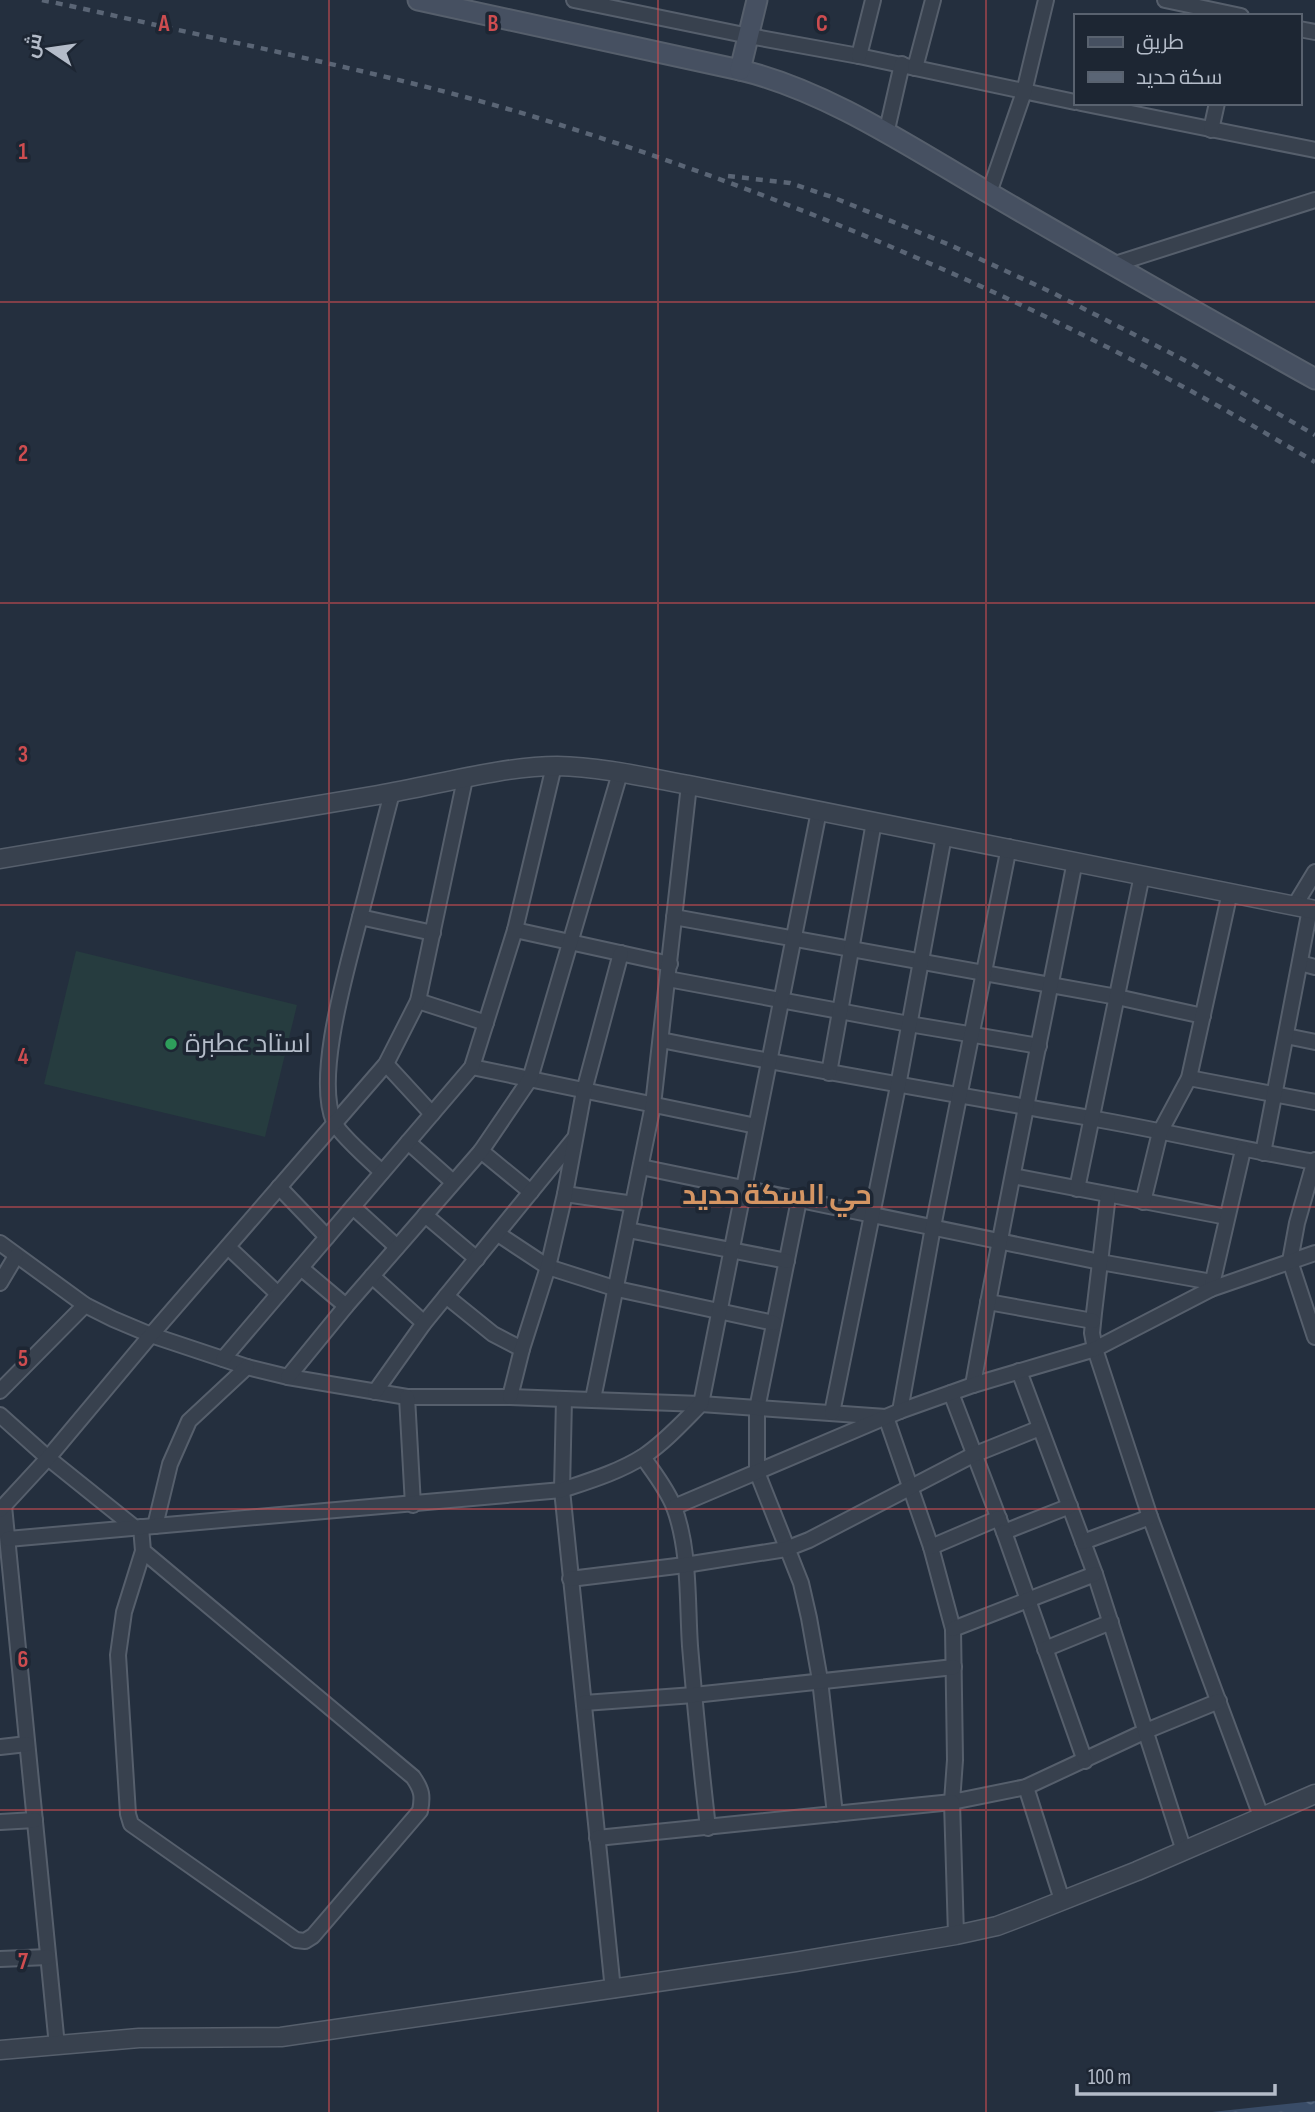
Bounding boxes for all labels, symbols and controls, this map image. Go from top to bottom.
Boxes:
text: A [158,10,171,38]
text: B [488,10,499,38]
text: C [816,10,828,38]
north arrow [14,14,84,84]
legend [1074,14,1301,105]
text: طريق [1136,30,1184,55]
text: ش [20,31,48,60]
text: سكة حديد [1136,65,1222,90]
text: 1 [18,138,28,166]
text: 2 [18,440,28,468]
text: 3 [18,741,28,769]
place label: استاد عطبرة [185,1029,311,1060]
marker: استاد عطبرة [163,1036,179,1052]
text: 4 [18,1043,29,1071]
district label: حي السكة حديد [682,1179,872,1217]
text: 5 [18,1345,28,1373]
text: 6 [18,1646,28,1674]
text: 7 [18,1948,28,1976]
scale bar [1077,2052,1275,2096]
text: 100 m [1088,2065,1131,2090]

